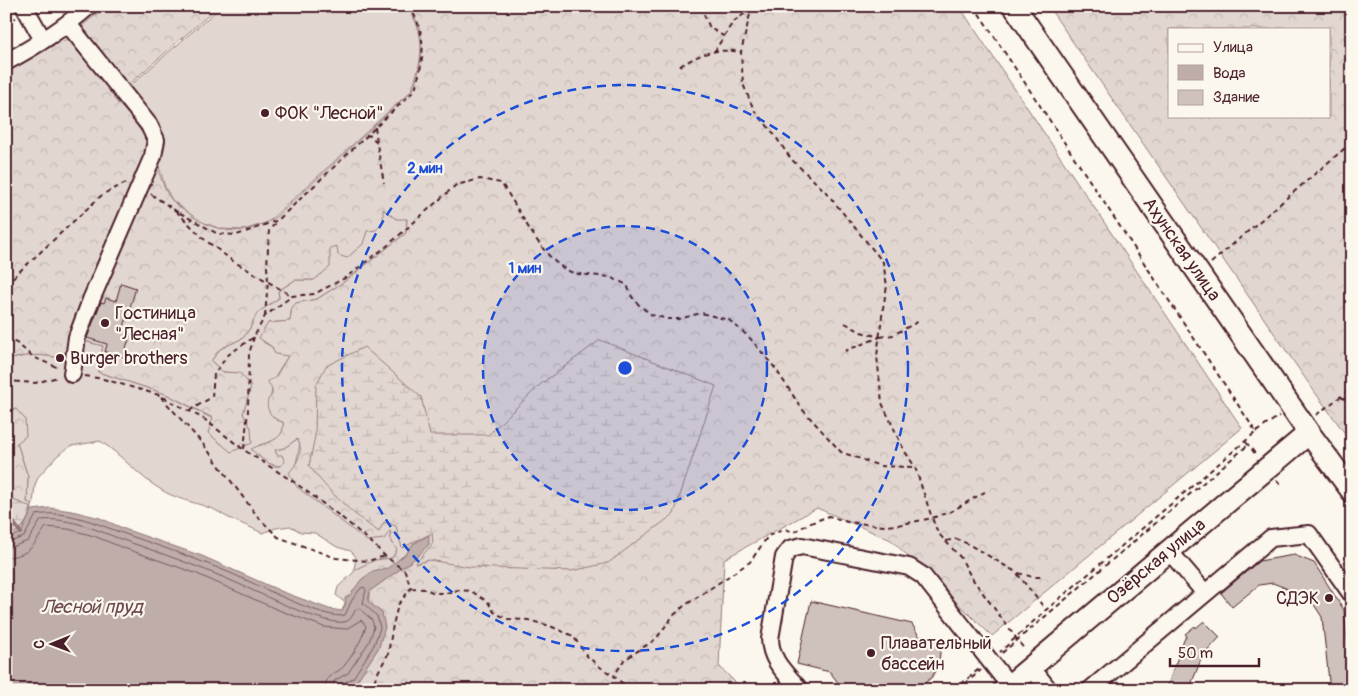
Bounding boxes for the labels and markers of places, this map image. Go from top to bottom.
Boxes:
place label: ФОК "Лесной" [275,102,383,125]
marker: ФОК "Лесной" [259,107,271,119]
place label: Гостиница "Лесная" [115,302,196,346]
marker: Гостиница "Лесная" [99,317,111,329]
place label: Burger brothers [70,347,188,370]
marker: Burger brothers [54,352,66,364]
centre of rings [616,359,634,377]
place label: СДЭК [1276,587,1319,610]
marker: СДЭК [1323,592,1335,604]
place label: Плавательный бассейн [881,632,992,676]
marker: Плавательный бассейн [865,647,877,659]

